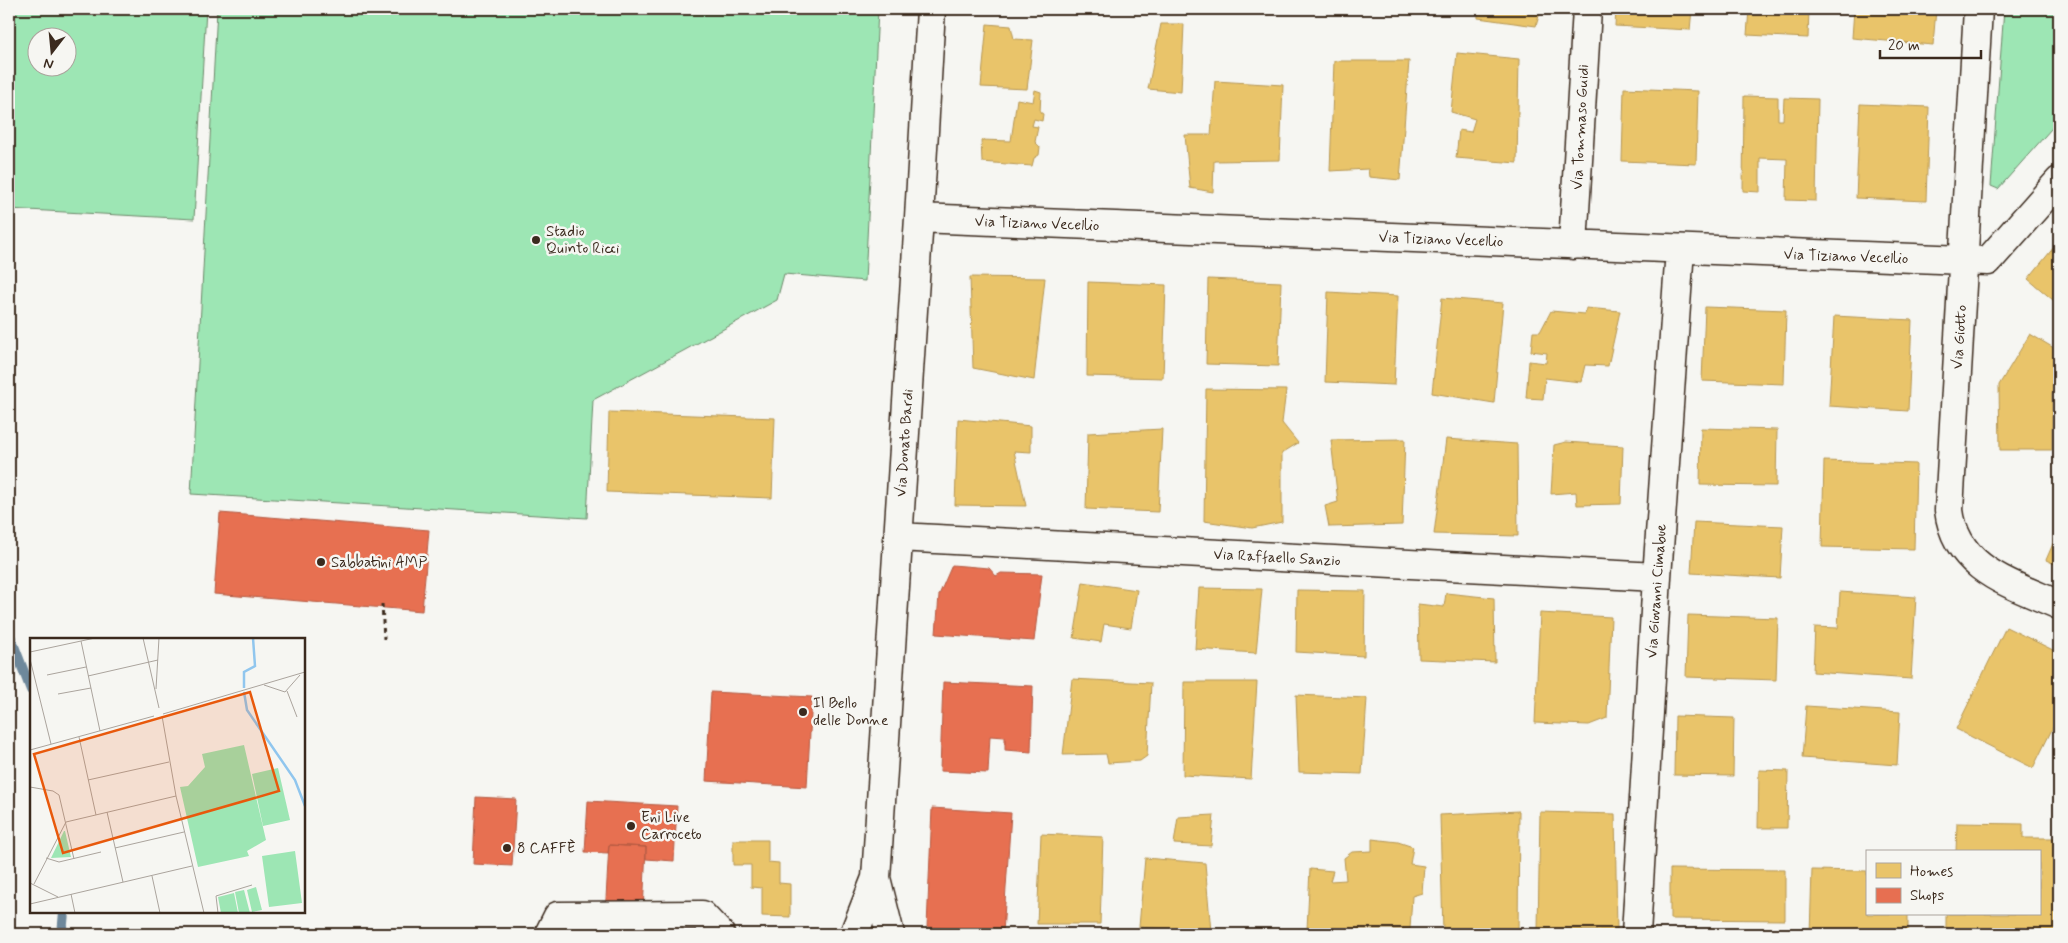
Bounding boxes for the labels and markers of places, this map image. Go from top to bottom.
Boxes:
place label: Stadio Quinto Ricci [546,222,619,259]
marker: Stadio Quinto Ricci [530,234,542,246]
place label: Sabbatini AMP [331,553,427,573]
marker: Sabbatini AMP [315,556,327,568]
place label: Il Bello delle Donne [813,694,888,731]
marker: Il Bello delle Donne [797,706,809,718]
place label: Eni Live Carroceto [641,808,702,845]
marker: Eni Live Carroceto [625,820,637,832]
place label: 8 CAFFÈ [517,839,576,859]
marker: 8 CAFFÈ [501,842,513,854]

